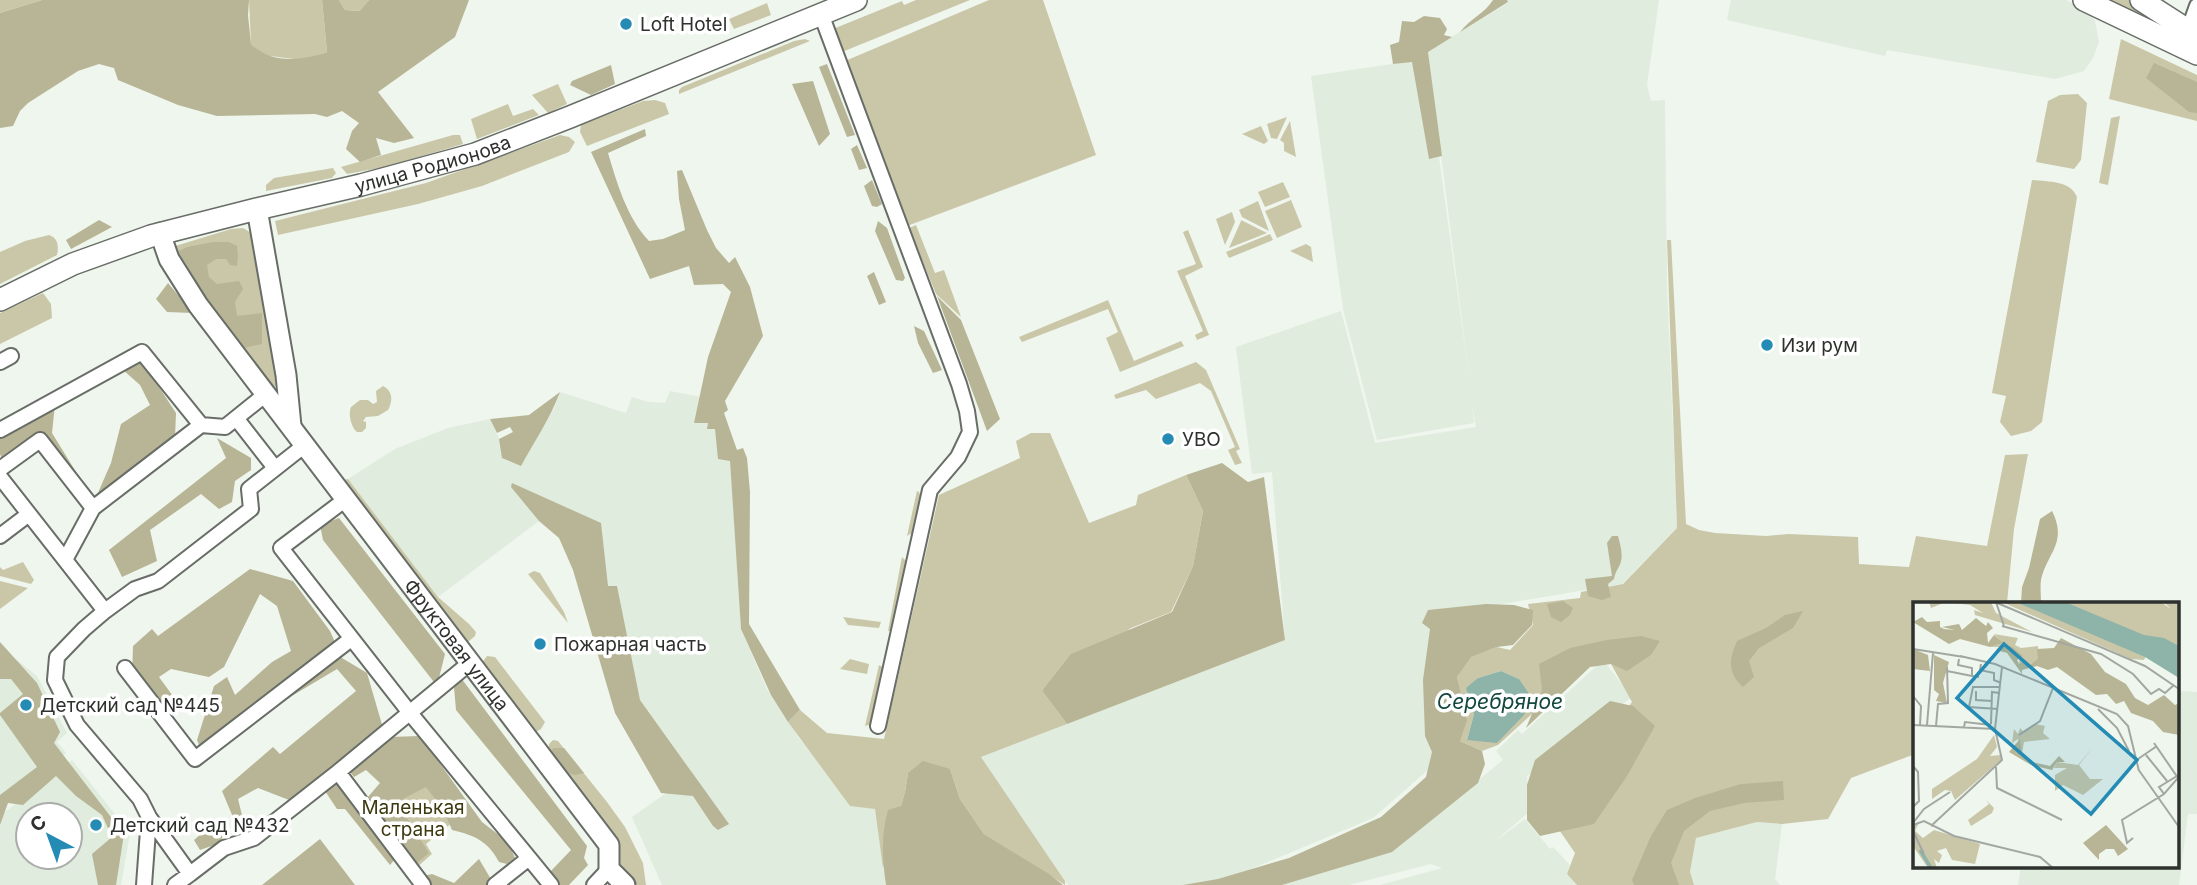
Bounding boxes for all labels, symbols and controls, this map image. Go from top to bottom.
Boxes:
place label: Loft Hotel [640,13,727,36]
marker: Loft Hotel [618,16,634,32]
street label: улица Родионова [352,130,514,198]
place label: Изи рум [1781,334,1858,357]
marker: Изи рум [1759,337,1775,353]
place label: УВО [1182,428,1221,451]
marker: УВО [1160,431,1176,447]
street label: Фруктовая улица [399,575,514,715]
inset map [1913,602,2180,868]
place label: Пожарная часть [554,633,707,656]
marker: Пожарная часть [532,636,548,652]
water label: Серебряное [1437,689,1563,714]
place label: Детский сад №445 [40,694,220,717]
marker: Детский сад №445 [18,697,34,713]
park label: Маленькая страна [361,796,465,841]
north arrow [14,801,84,871]
text: С [25,810,51,837]
place label: Детский сад №432 [110,814,289,837]
marker: Детский сад №432 [88,817,104,833]

